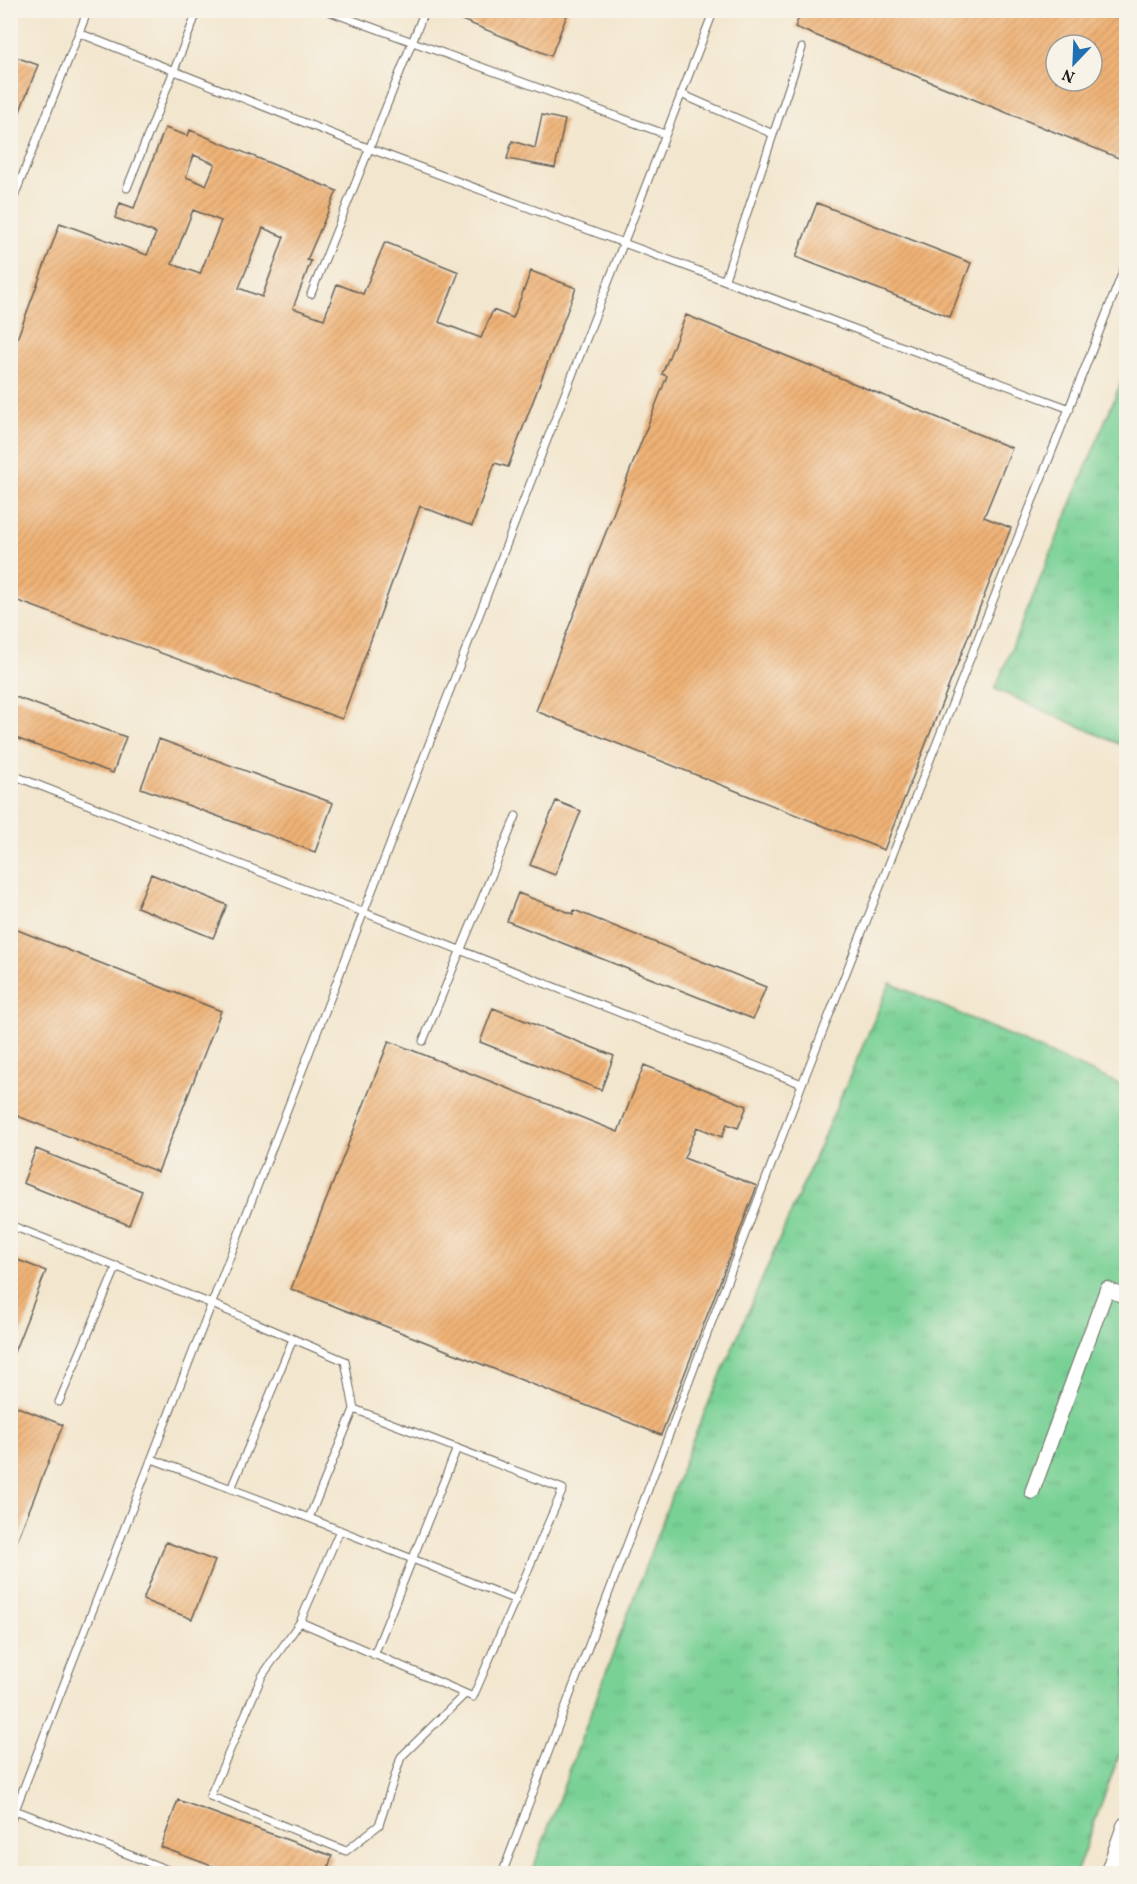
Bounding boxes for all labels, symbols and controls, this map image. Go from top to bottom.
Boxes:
north arrow [1044,33,1104,93]
text: N [1059,62,1079,87]

